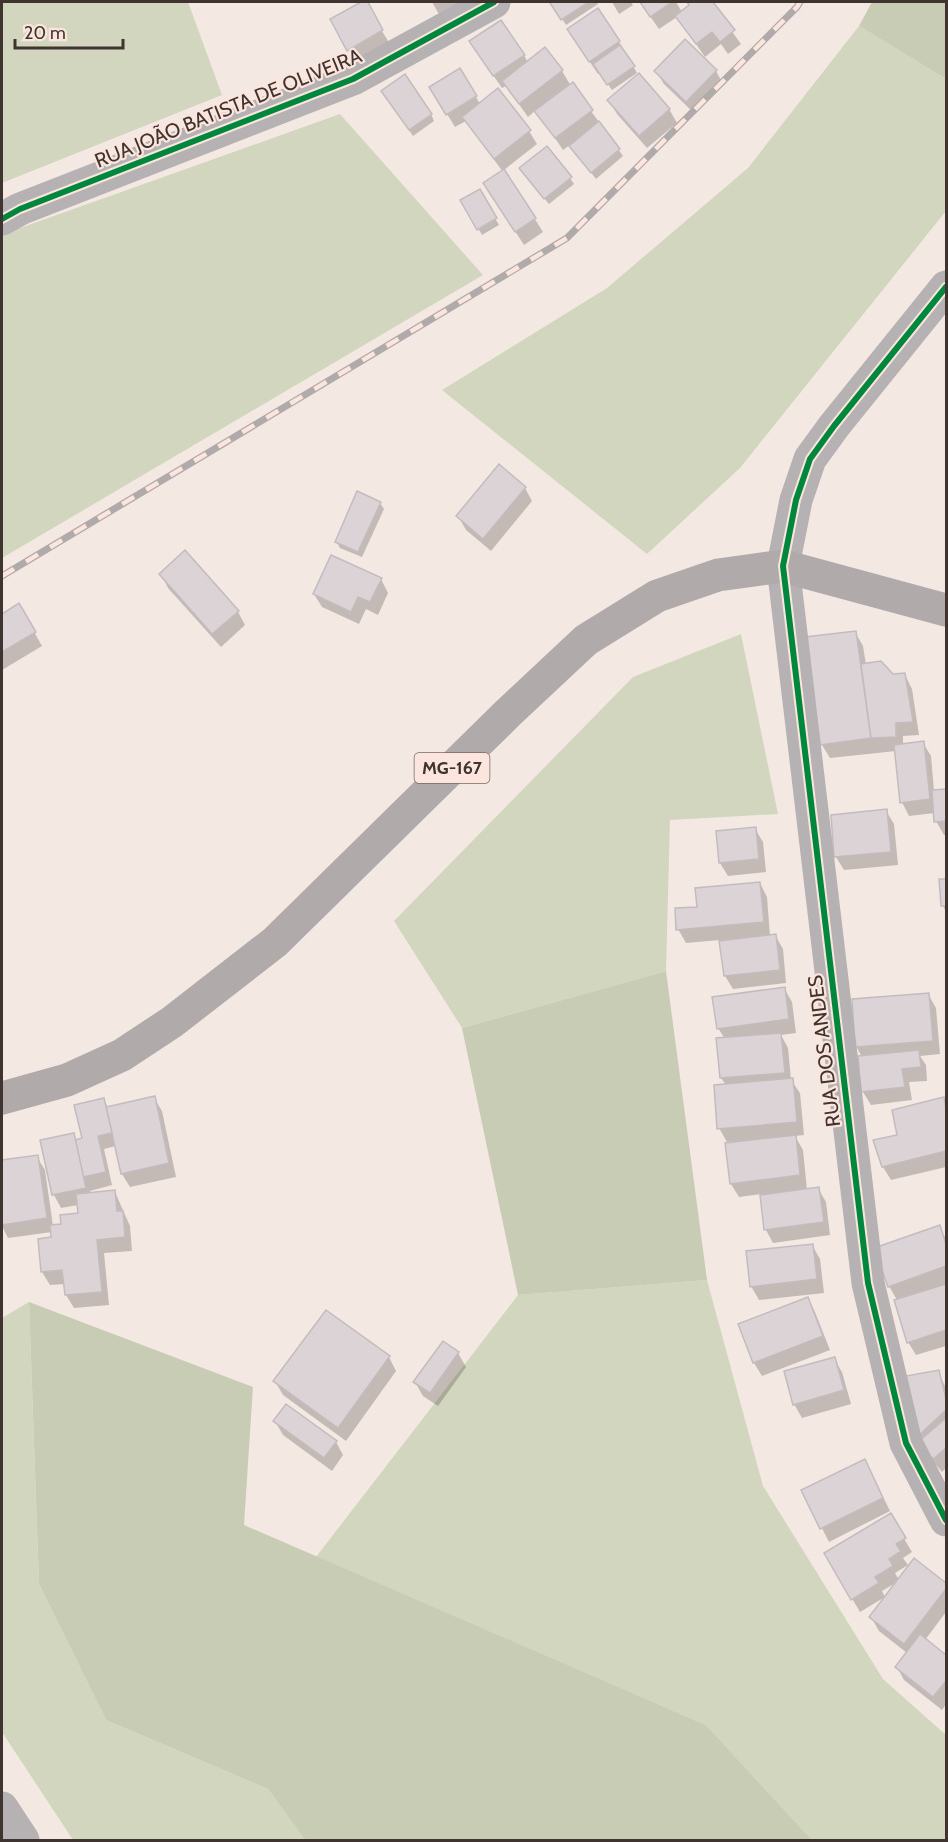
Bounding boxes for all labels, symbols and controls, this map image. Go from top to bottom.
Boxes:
scale bar [15,12,123,50]
text: 20 m [24,22,66,44]
street label: RUA JOÃO BATISTA DE OLIVEIRA [91,43,366,173]
road number: MG-167 [414,753,490,783]
street label: RUA DOS ANDES [803,973,845,1128]

